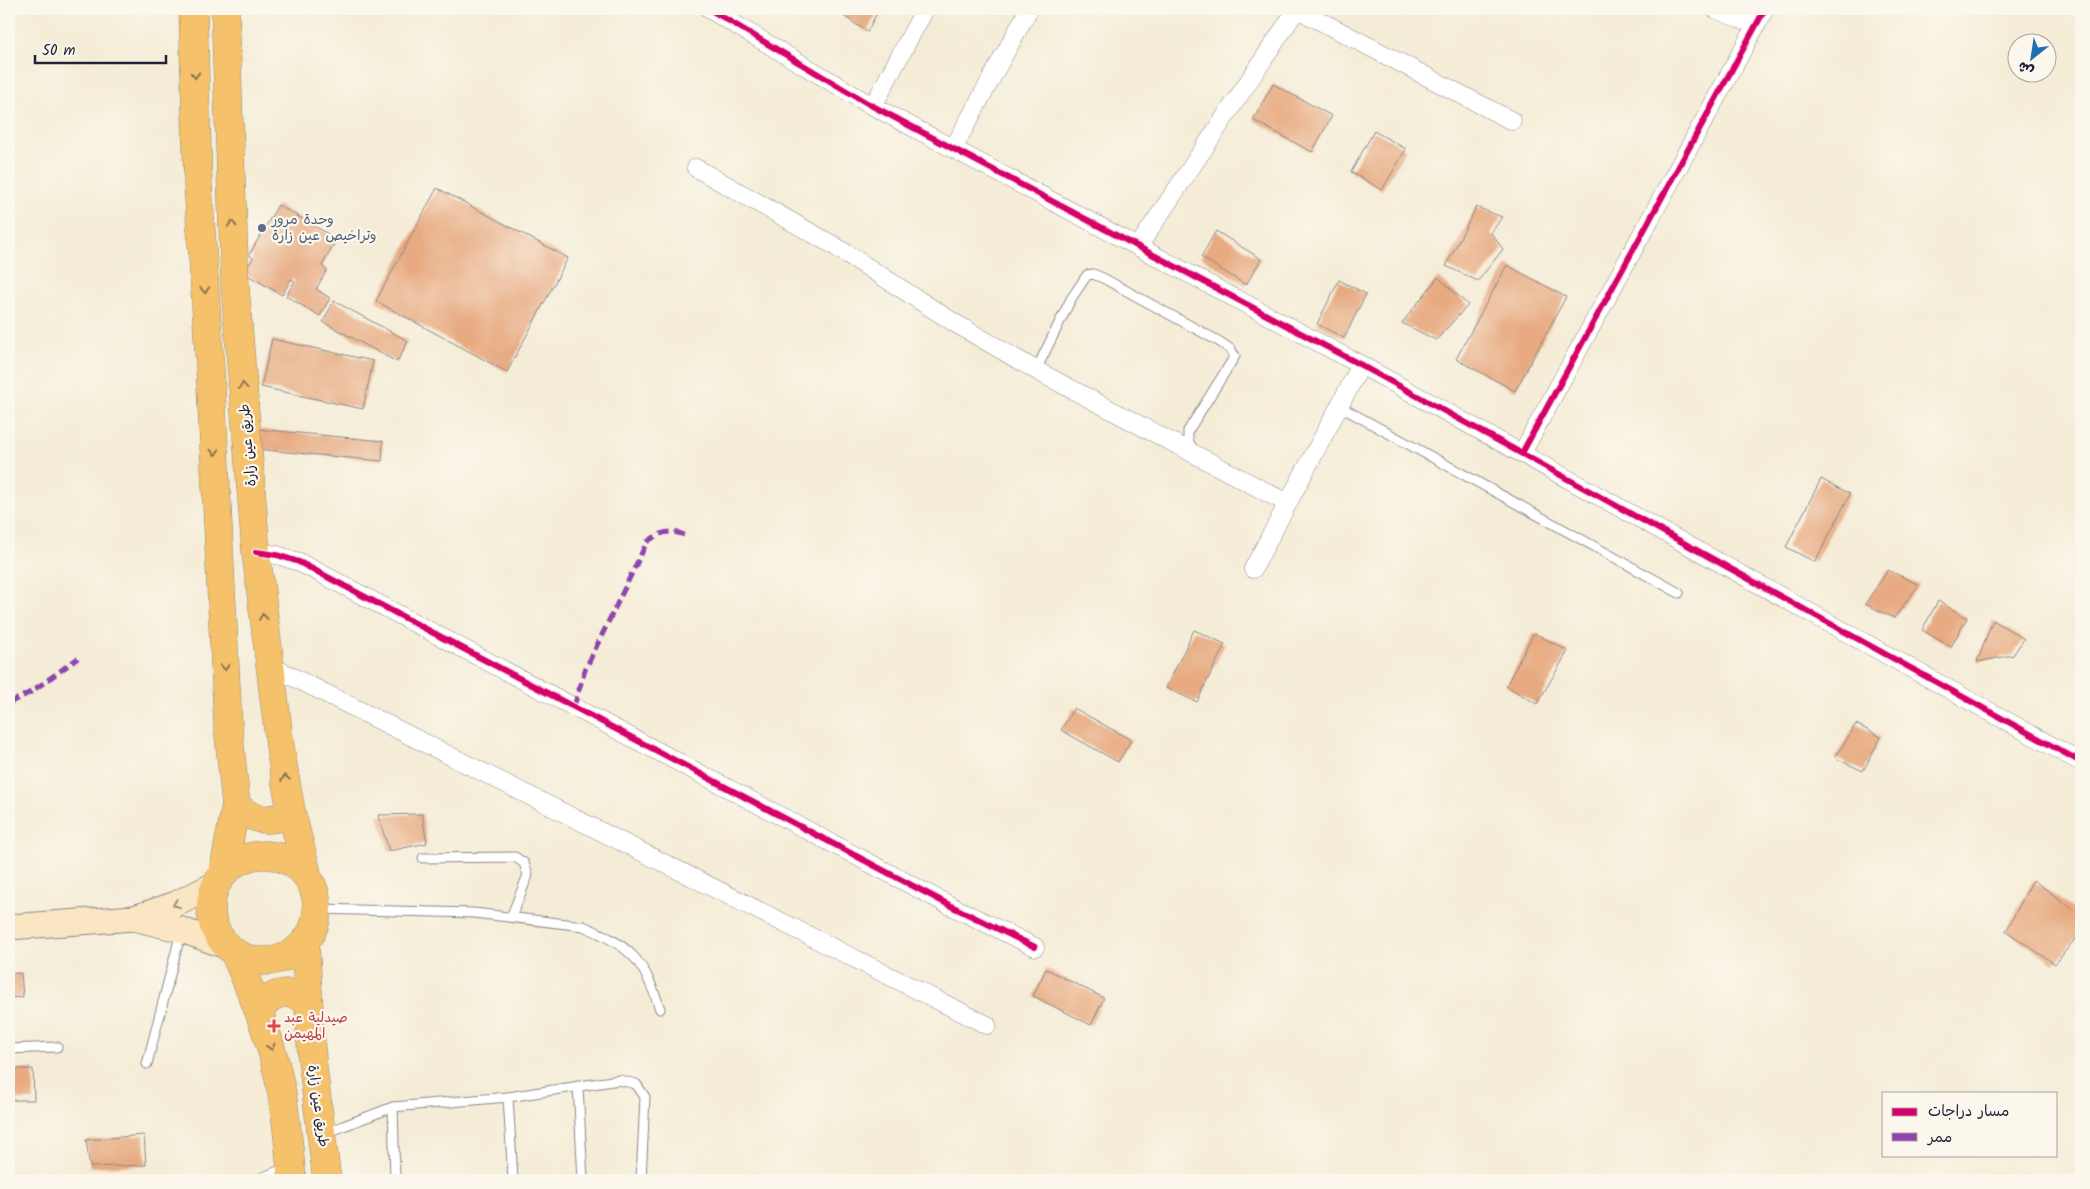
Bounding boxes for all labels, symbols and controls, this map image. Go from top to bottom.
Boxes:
scale bar [35,32,166,64]
north arrow [2008,32,2058,82]
text: 50 m [42,39,76,63]
text: ش [2014,55,2038,82]
one-way arrow [190,71,201,79]
place label: وحدة مرور وتراخيص عين زارة [271,209,377,247]
one-way arrow [227,219,237,227]
marker: وحدة مرور وتراخيص عين زارة [256,222,268,234]
one-way arrow [200,286,211,294]
one-way arrow [238,382,249,390]
street label: طريق عين زارة [233,403,263,487]
one-way arrow [209,448,220,456]
one-way arrow [258,613,269,621]
one-way arrow [220,663,230,671]
one-way arrow [280,774,291,783]
one-way arrow [172,897,181,908]
place label: صيدلية عبد المهيمن [284,1007,348,1045]
marker: صيدلية عبد المهيمن [268,1020,280,1032]
one-way arrow [265,1042,276,1051]
street label: طريق عين زارة [301,1063,335,1149]
legend [1882,1092,2058,1156]
text: مسار دراجات [1928,1100,2009,1124]
text: ممر [1926,1126,1952,1150]

